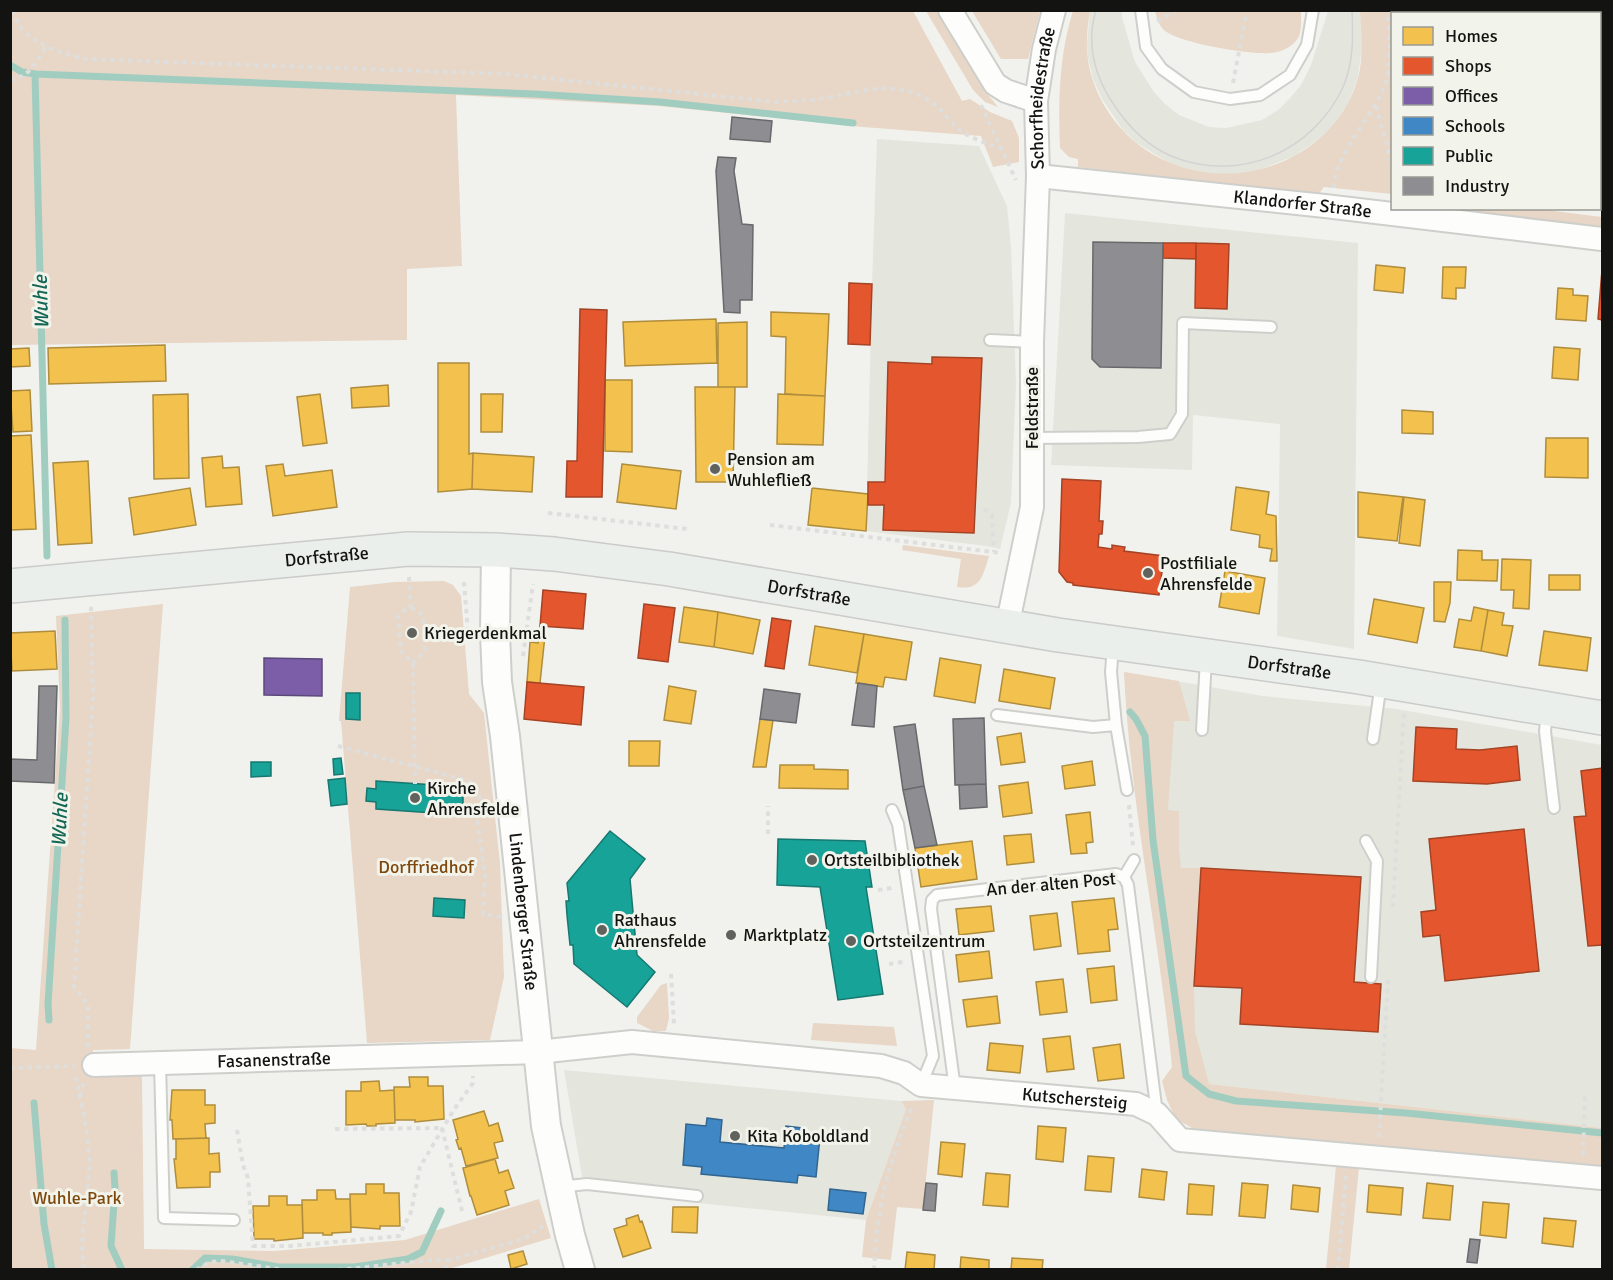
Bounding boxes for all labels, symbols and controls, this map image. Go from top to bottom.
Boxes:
legend [1391,12,1601,210]
street label: Schorfheidestraße [1025,25,1060,170]
text: Homes [1445,25,1498,47]
text: Shops [1445,55,1492,77]
text: Offices [1445,85,1498,107]
text: Schools [1445,115,1505,137]
text: Public [1445,145,1493,167]
text: Industry [1445,175,1510,197]
street label: Klandorfer Straße [1232,185,1373,222]
water label: Wuhle [28,274,54,329]
street label: Feldstraße [1021,367,1043,449]
place label: Pension am Wuhlefließ [727,448,815,491]
marker: Pension am Wuhlefließ [708,462,722,476]
street label: Dorfstraße [284,542,370,571]
place label: Postfiliale Ahrensfelde [1160,552,1252,595]
marker: Postfiliale Ahrensfelde [1141,566,1155,580]
street label: Dorfstraße [766,575,853,611]
place label: Kriegerdenkmal [424,622,547,644]
marker: Kriegerdenkmal [405,626,419,640]
street label: Dorfstraße [1246,651,1333,684]
place label: Kirche Ahrensfelde [427,777,519,820]
marker: Kirche Ahrensfelde [408,791,422,805]
water label: Wuhle [46,792,74,848]
street label: Lindenberger Straße [504,831,543,991]
place label: Ortsteilbibliothek [824,849,960,871]
marker: Ortsteilbibliothek [805,853,819,867]
park label: Dorffriedhof [378,856,475,878]
street label: An der alten Post [985,867,1117,901]
place label: Rathaus Ahrensfelde [614,909,706,952]
marker: Rathaus Ahrensfelde [595,923,609,937]
place label: Marktplatz [743,924,827,946]
marker: Marktplatz [724,928,738,942]
place label: Ortsteilzentrum [863,930,985,952]
marker: Ortsteilzentrum [844,934,858,948]
street label: Fasanenstraße [217,1047,331,1072]
street label: Kutschersteig [1021,1083,1128,1114]
place label: Kita Koboldland [747,1125,869,1147]
marker: Kita Koboldland [728,1129,742,1143]
park label: Wuhle-Park [32,1187,122,1209]

